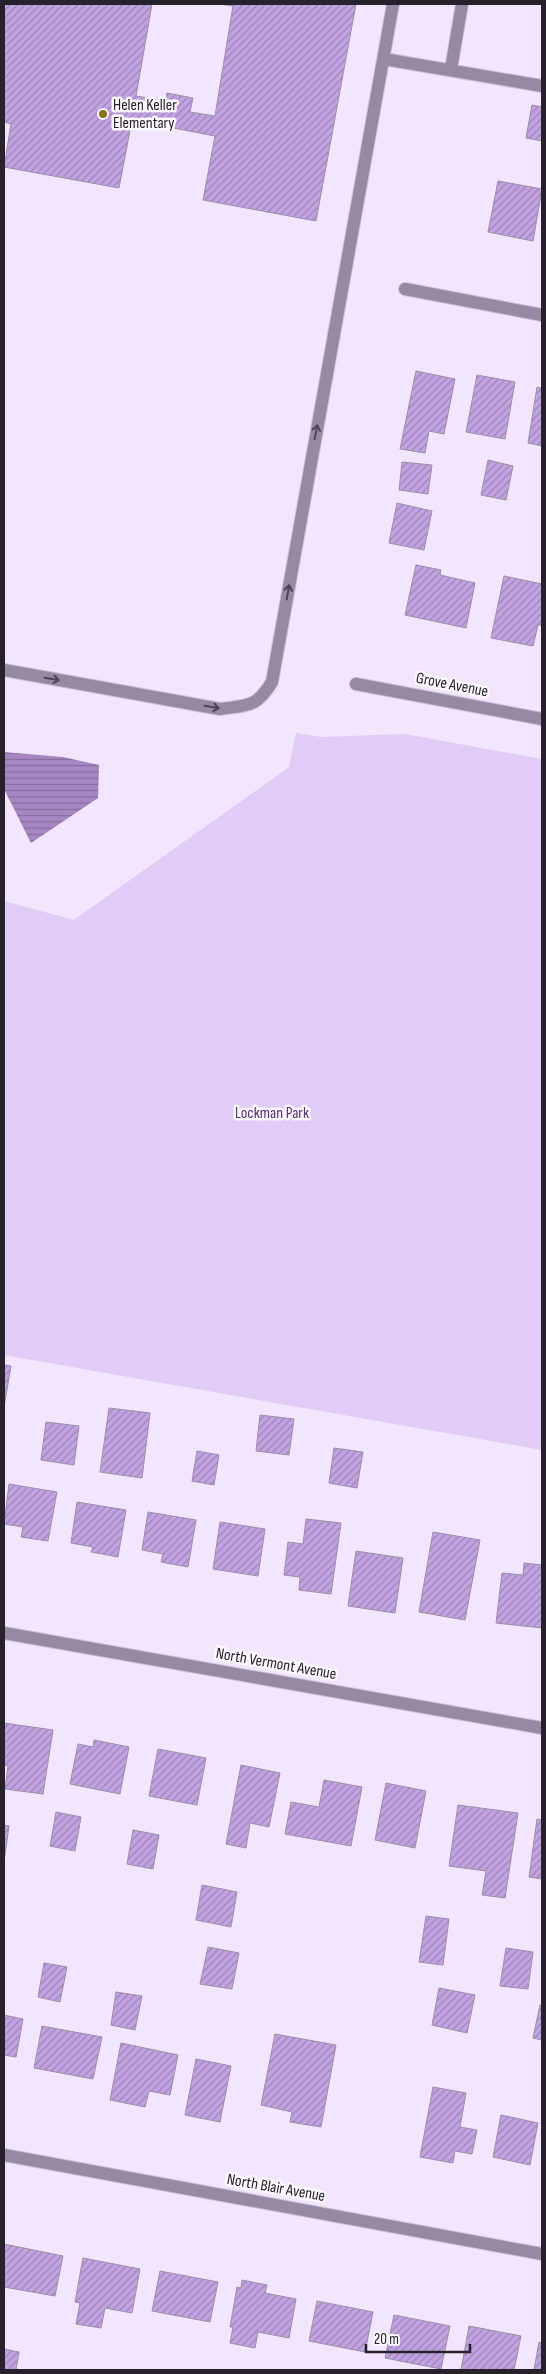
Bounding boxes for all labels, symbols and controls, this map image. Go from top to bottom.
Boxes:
place label: Helen Keller Elementary [113,96,177,133]
marker: Helen Keller Elementary [97,108,109,120]
one-way arrow [312,424,322,440]
one-way arrow [283,584,293,600]
street label: Grove Avenue [414,669,490,701]
one-way arrow [43,674,59,684]
one-way arrow [203,703,219,713]
park label: Lockman Park [235,1104,309,1123]
street label: North Vermont Avenue [214,1644,338,1684]
street label: North Blair Avenue [225,2170,327,2206]
scale bar [366,2322,470,2354]
text: 20 m [374,2330,399,2349]

